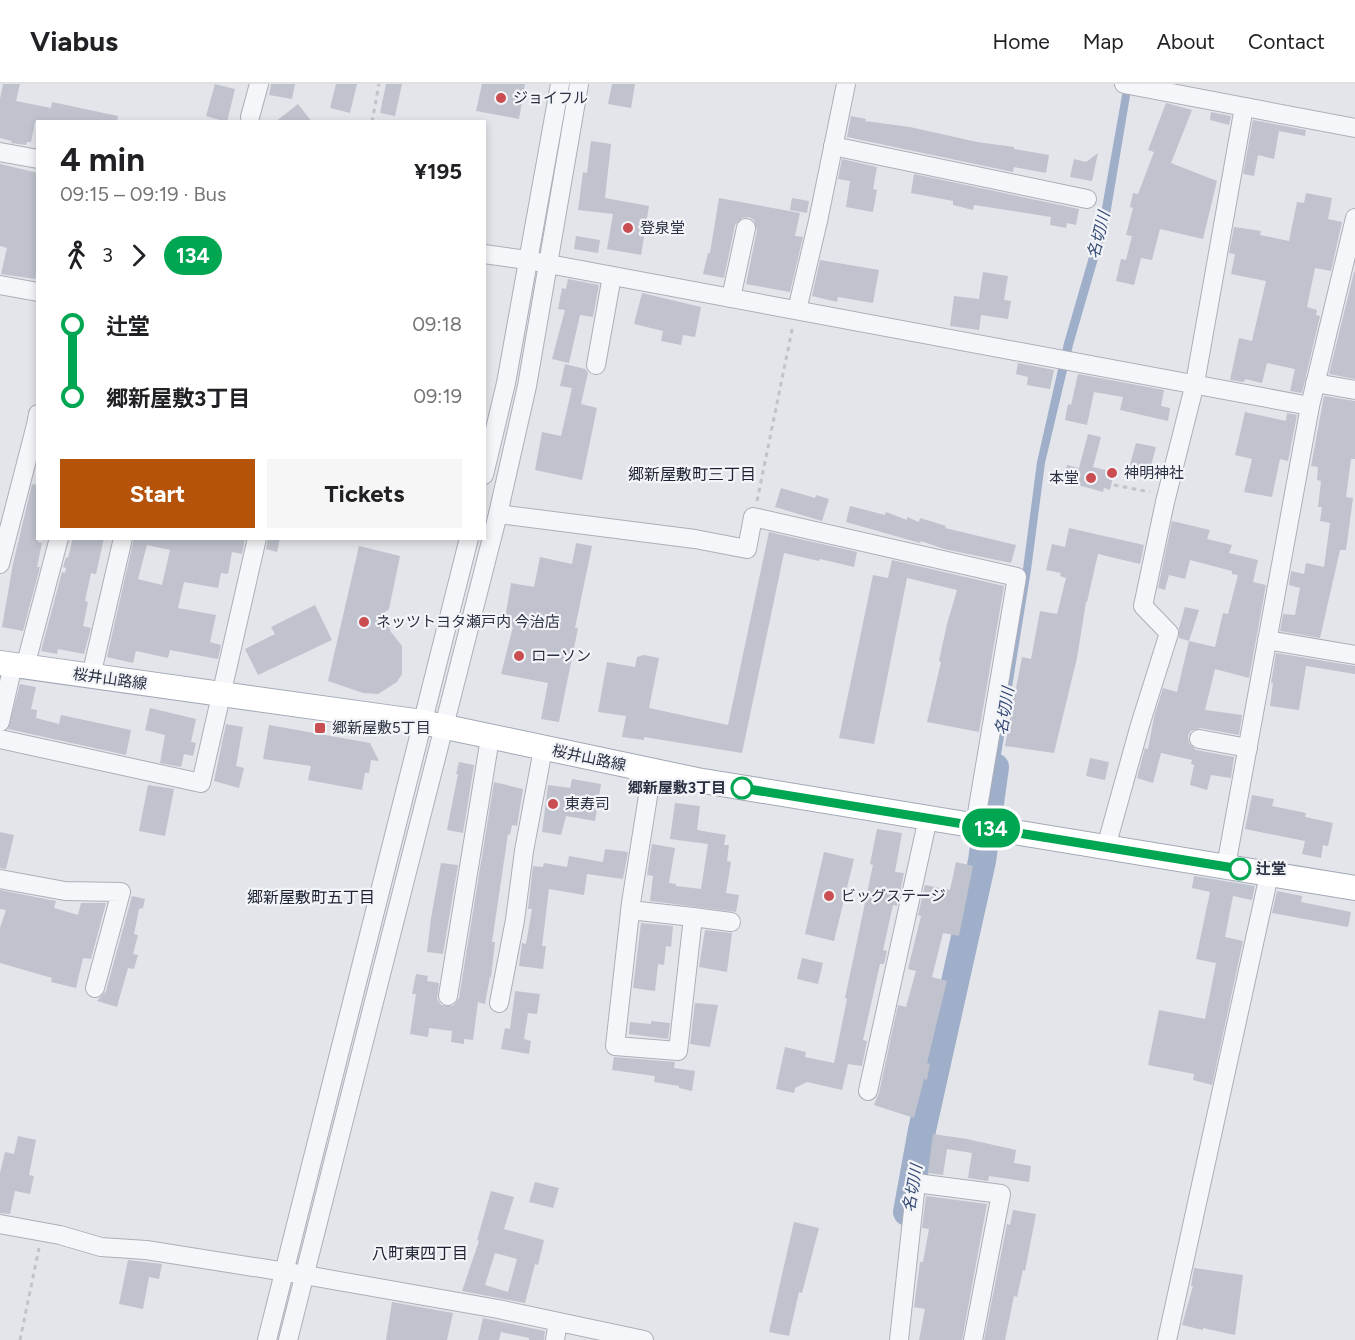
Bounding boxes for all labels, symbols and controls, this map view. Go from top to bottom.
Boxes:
text: Viabus [30,24,118,58]
text: Home [993,29,1050,54]
text: Map [1083,29,1124,54]
text: About [1157,29,1215,54]
text: Contact [1248,29,1325,54]
place label: ジョイフル [513,89,588,107]
marker: ジョイフル [494,91,508,105]
text: 4 min [60,140,145,179]
text: ¥195 [414,158,462,185]
text: 09:15 – 09:19 · Bus [60,182,226,206]
water label: 名切川 [1083,208,1114,261]
place label: 登泉堂 [640,219,685,237]
marker: 登泉堂 [621,221,635,235]
icon: walk [60,239,93,272]
icon: forward [122,239,155,272]
text: 3 [102,243,113,267]
text: 134 [176,243,210,268]
text: 09:18 [412,312,462,336]
text: 辻堂 [106,313,150,340]
text: 09:19 [413,384,462,408]
text: 郷新屋敷3丁目 [106,385,250,412]
button: Start [60,459,255,528]
button: Tickets [267,459,462,528]
place label: 神明神社 [1124,464,1184,482]
district label: 郷新屋敷町三丁目 [628,465,756,484]
marker: 神明神社 [1105,466,1119,480]
place label: 本堂 [1049,469,1079,487]
marker: 本堂 [1084,471,1098,485]
place label: ネッツトヨタ瀬戸内 今治店 [376,613,560,631]
marker: ネッツトヨタ瀬戸内 今治店 [357,615,371,629]
place label: ローソン [531,647,591,665]
marker: ローソン [512,649,526,663]
street label: 桜井山路線 [72,665,148,693]
water label: 名切川 [991,684,1018,736]
place label: 郷新屋敷5丁目 [332,719,431,737]
marker: 郷新屋敷5丁目 [313,721,327,735]
street label: 桜井山路線 [550,741,628,775]
marker: 郷新屋敷3丁目 [731,777,753,799]
place label: 郷新屋敷3丁目 [628,779,726,797]
place label: 東寿司 [565,795,610,813]
marker: 東寿司 [546,797,560,811]
line badge: 134 [956,808,1026,848]
text: 134 [974,816,1008,841]
marker: 辻堂 [1229,858,1251,880]
place label: 辻堂 [1256,860,1286,878]
place label: ビッグステージ [841,887,946,905]
district label: 郷新屋敷町五丁目 [247,888,375,907]
marker: ビッグステージ [822,889,836,903]
water label: 名切川 [899,1161,926,1213]
district label: 八町東四丁目 [372,1244,468,1263]

